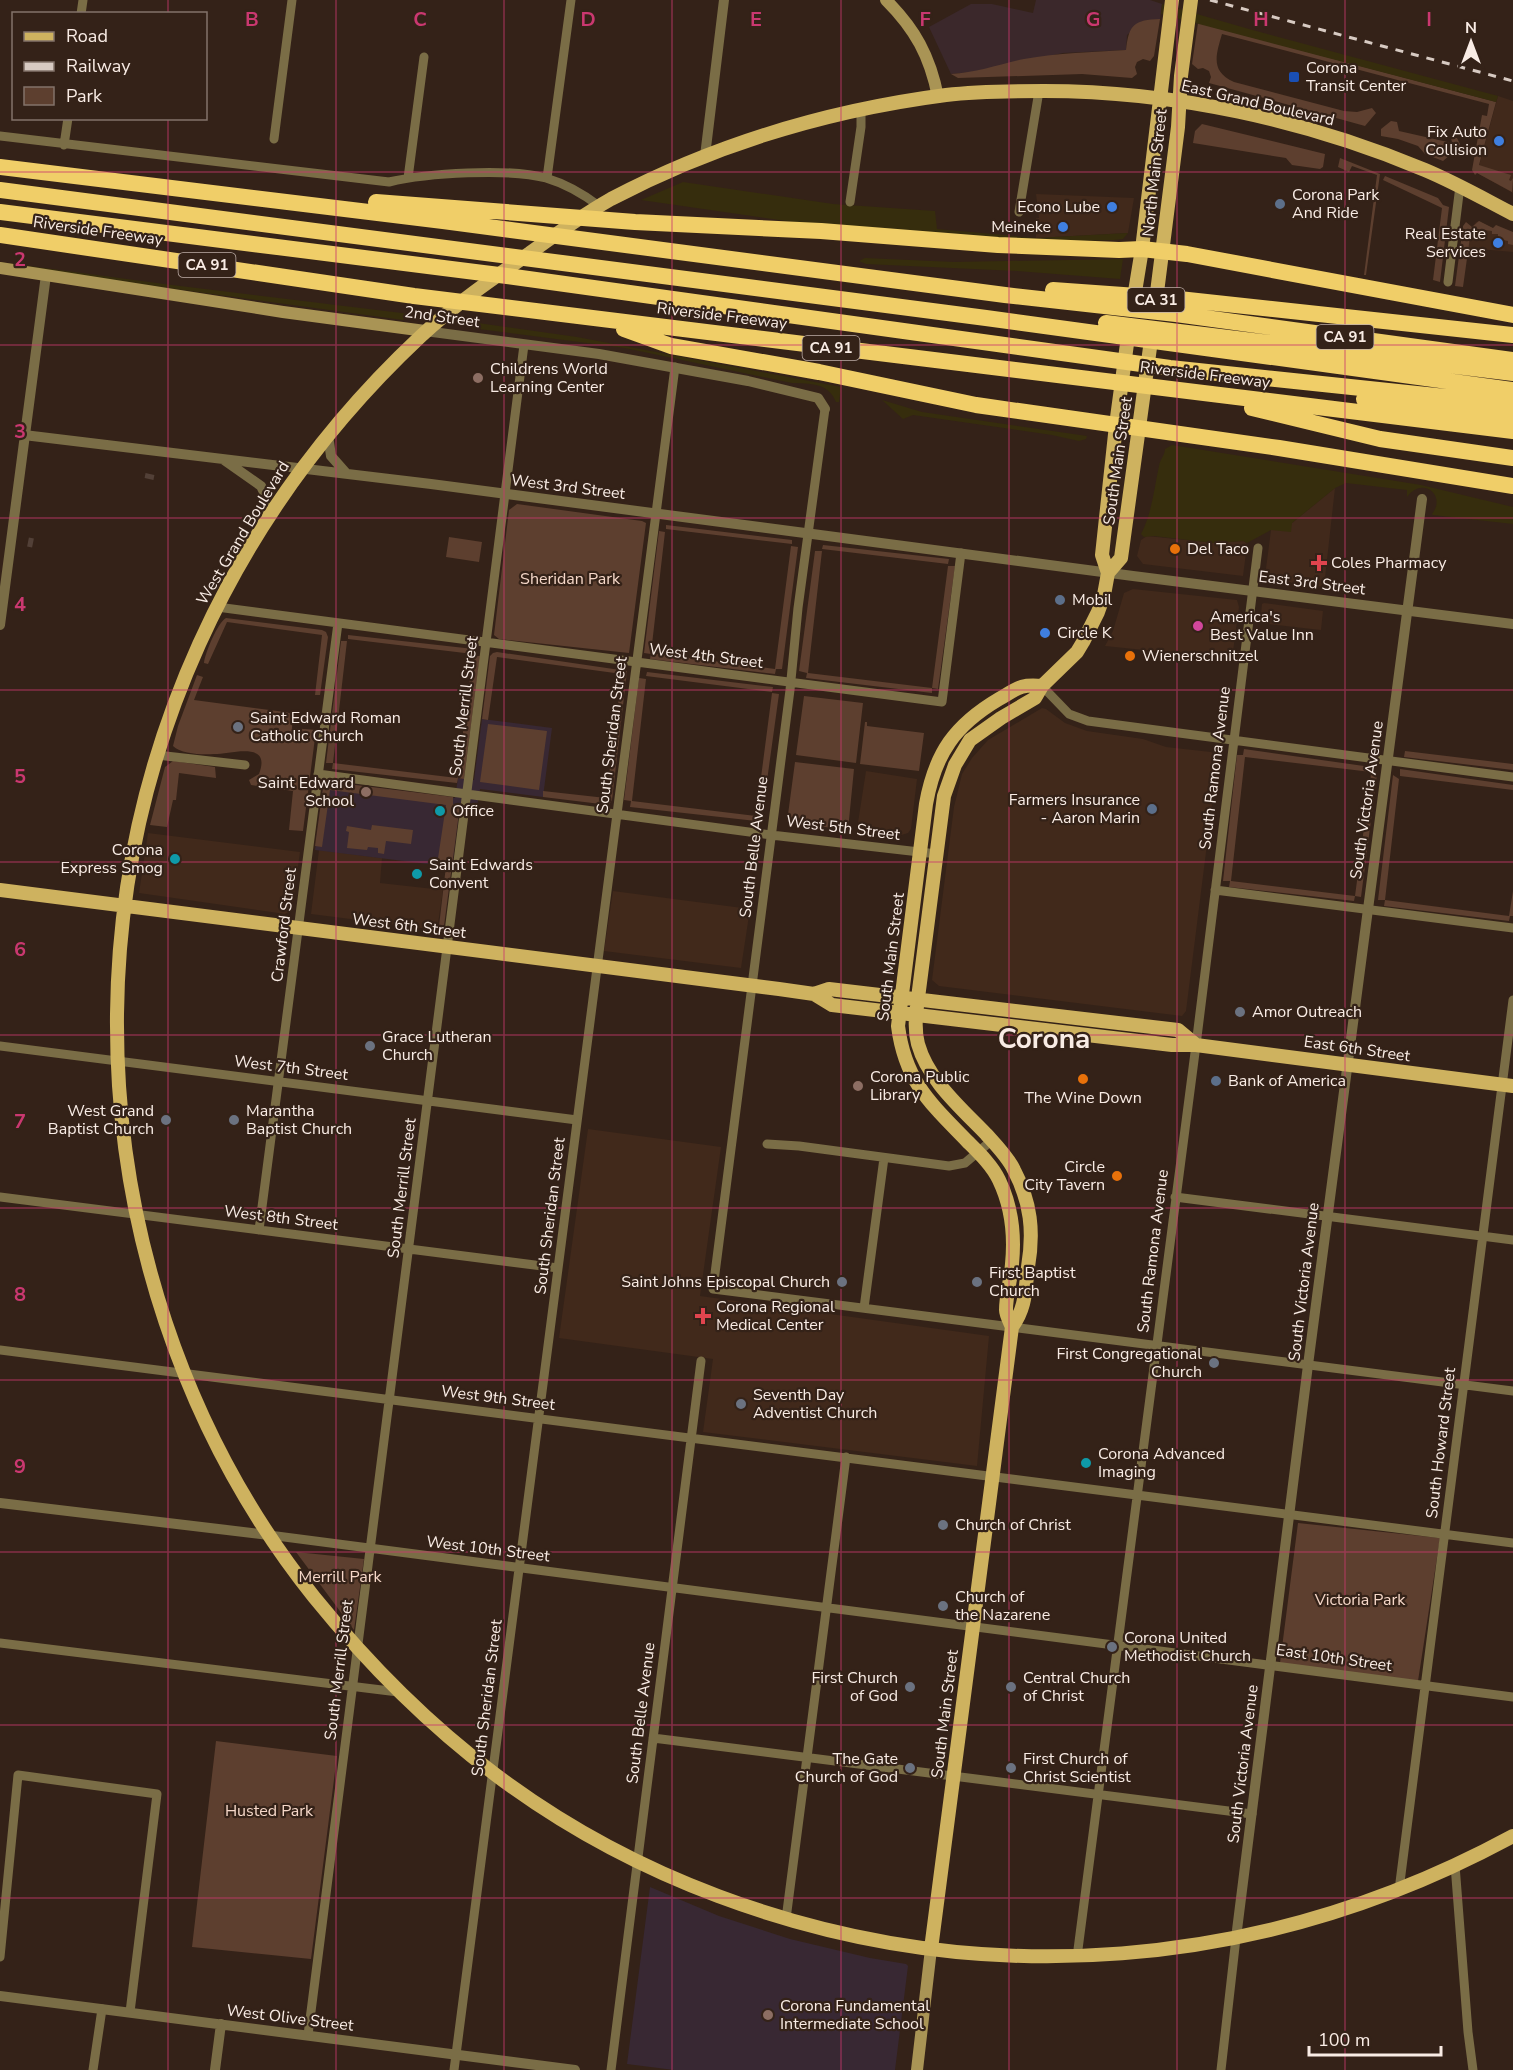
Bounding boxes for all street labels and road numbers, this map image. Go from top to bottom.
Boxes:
street label: East Grand Boulevard [1179,75,1337,131]
street label: North Main Street [1137,108,1173,238]
street label: Riverside Freeway [32,211,165,251]
road number: CA 91 [178,253,236,277]
road number: CA 31 [1128,288,1184,312]
street label: Riverside Freeway [656,297,789,335]
street label: 2nd Street [403,301,481,333]
road number: CA 91 [1316,325,1374,349]
road number: CA 91 [802,336,860,360]
street label: Riverside Freeway [1139,356,1272,394]
street label: South Main Street [1098,395,1138,527]
street label: West Grand Boulevard [191,457,295,609]
street label: West 3rd Street [510,469,627,505]
street label: East 3rd Street [1257,566,1367,601]
street label: South Merrill Street [444,634,484,777]
street label: West 4th Street [648,638,765,674]
street label: South Sheridan Street [591,655,633,815]
street label: South Ramona Avenue [1194,685,1236,851]
street label: South Victoria Avenue [1345,719,1389,881]
street label: South Belle Avenue [734,775,774,919]
street label: West 5th Street [785,810,902,846]
street label: Crawford Street [266,866,302,983]
street label: South Main Street [872,891,910,1022]
street label: West 6th Street [351,908,468,944]
street label: East 6th Street [1302,1031,1412,1067]
street label: West 7th Street [233,1050,350,1086]
street label: South Merrill Street [382,1116,422,1259]
street label: South Sheridan Street [529,1136,571,1296]
street label: South Ramona Avenue [1132,1168,1174,1334]
street label: West 8th Street [223,1200,340,1236]
street label: South Victoria Avenue [1283,1201,1325,1363]
street label: South Howard Street [1421,1366,1461,1520]
street label: West 9th Street [440,1380,557,1416]
street label: West 10th Street [425,1531,551,1568]
street label: South Merrill Street [319,1598,359,1741]
street label: South Sheridan Street [466,1618,508,1778]
street label: East 10th Street [1275,1639,1394,1677]
street label: South Belle Avenue [621,1641,661,1785]
street label: South Main Street [926,1648,964,1779]
street label: South Victoria Avenue [1222,1683,1264,1845]
street label: West Olive Street [225,1999,355,2037]

